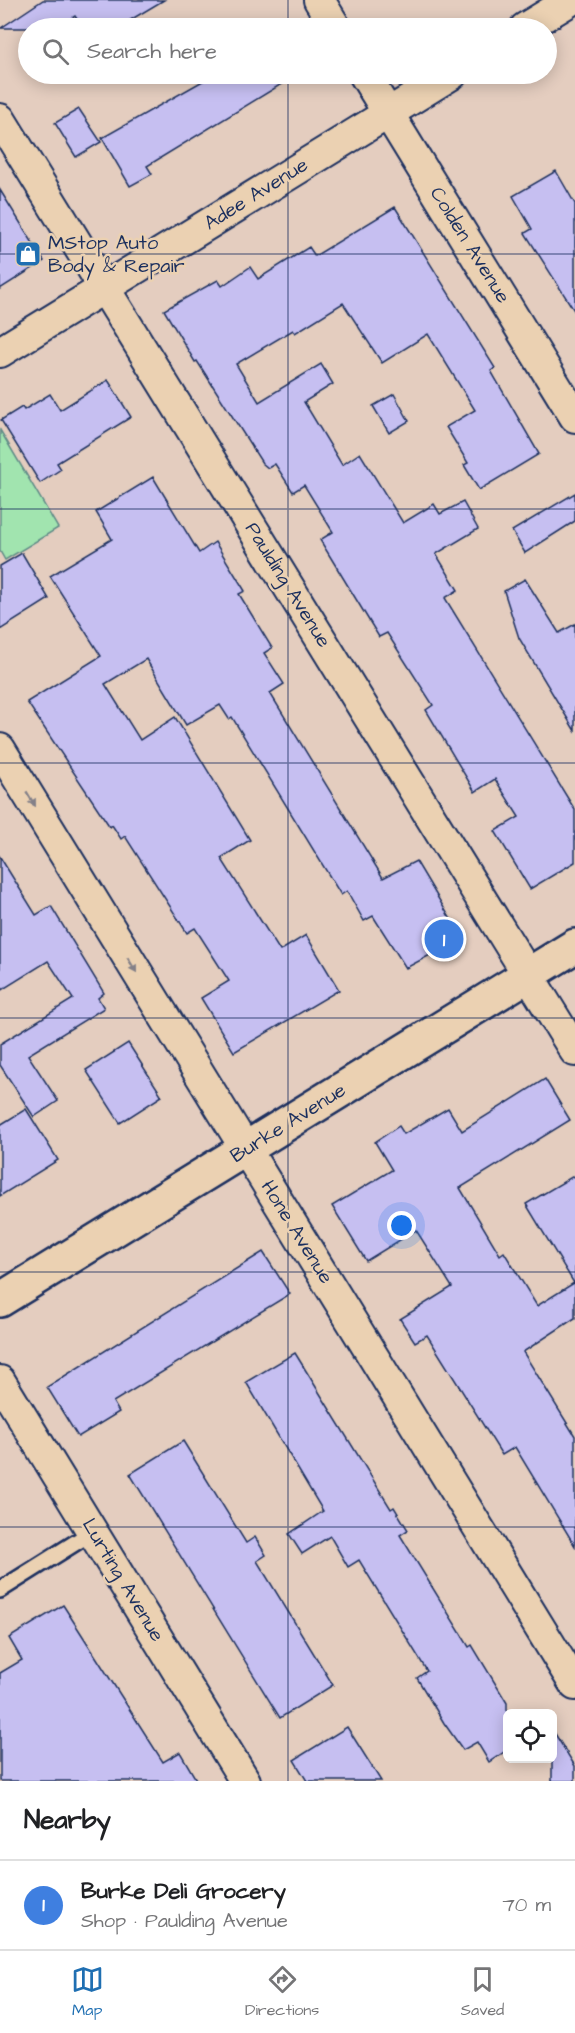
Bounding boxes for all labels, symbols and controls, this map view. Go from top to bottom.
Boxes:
search box [18,18,557,84]
icon: search [39,35,72,68]
text: Search here [87,36,217,67]
street label: Adee Avenue [199,151,313,237]
street label: Colden Avenue [423,181,517,309]
place label: MStop Auto Body & Repair [48,229,185,281]
shop icon: MStop Auto Body & Repair [13,239,43,269]
street label: Paulding Avenue [237,517,338,654]
one-way arrow [25,791,36,807]
pin: 1 [424,916,464,962]
one-way arrow [127,957,138,973]
street label: Burke Avenue [225,1076,351,1170]
street label: Hone Avenue [254,1175,340,1289]
your location [387,1211,416,1240]
street label: Lurting Avenue [74,1513,171,1648]
map controls [503,1709,557,1763]
button: locate [503,1709,557,1763]
text: Nearby [24,1802,111,1838]
text: Burke Deli Grocery [81,1876,286,1907]
text: 1 [42,1891,45,1919]
text: 70 m [503,1891,551,1919]
text: Shop · Paulding Avenue [81,1907,288,1935]
tab: Map [71,1963,104,2021]
tab: Directions [245,1963,319,2021]
tab: Saved [461,1963,504,2021]

